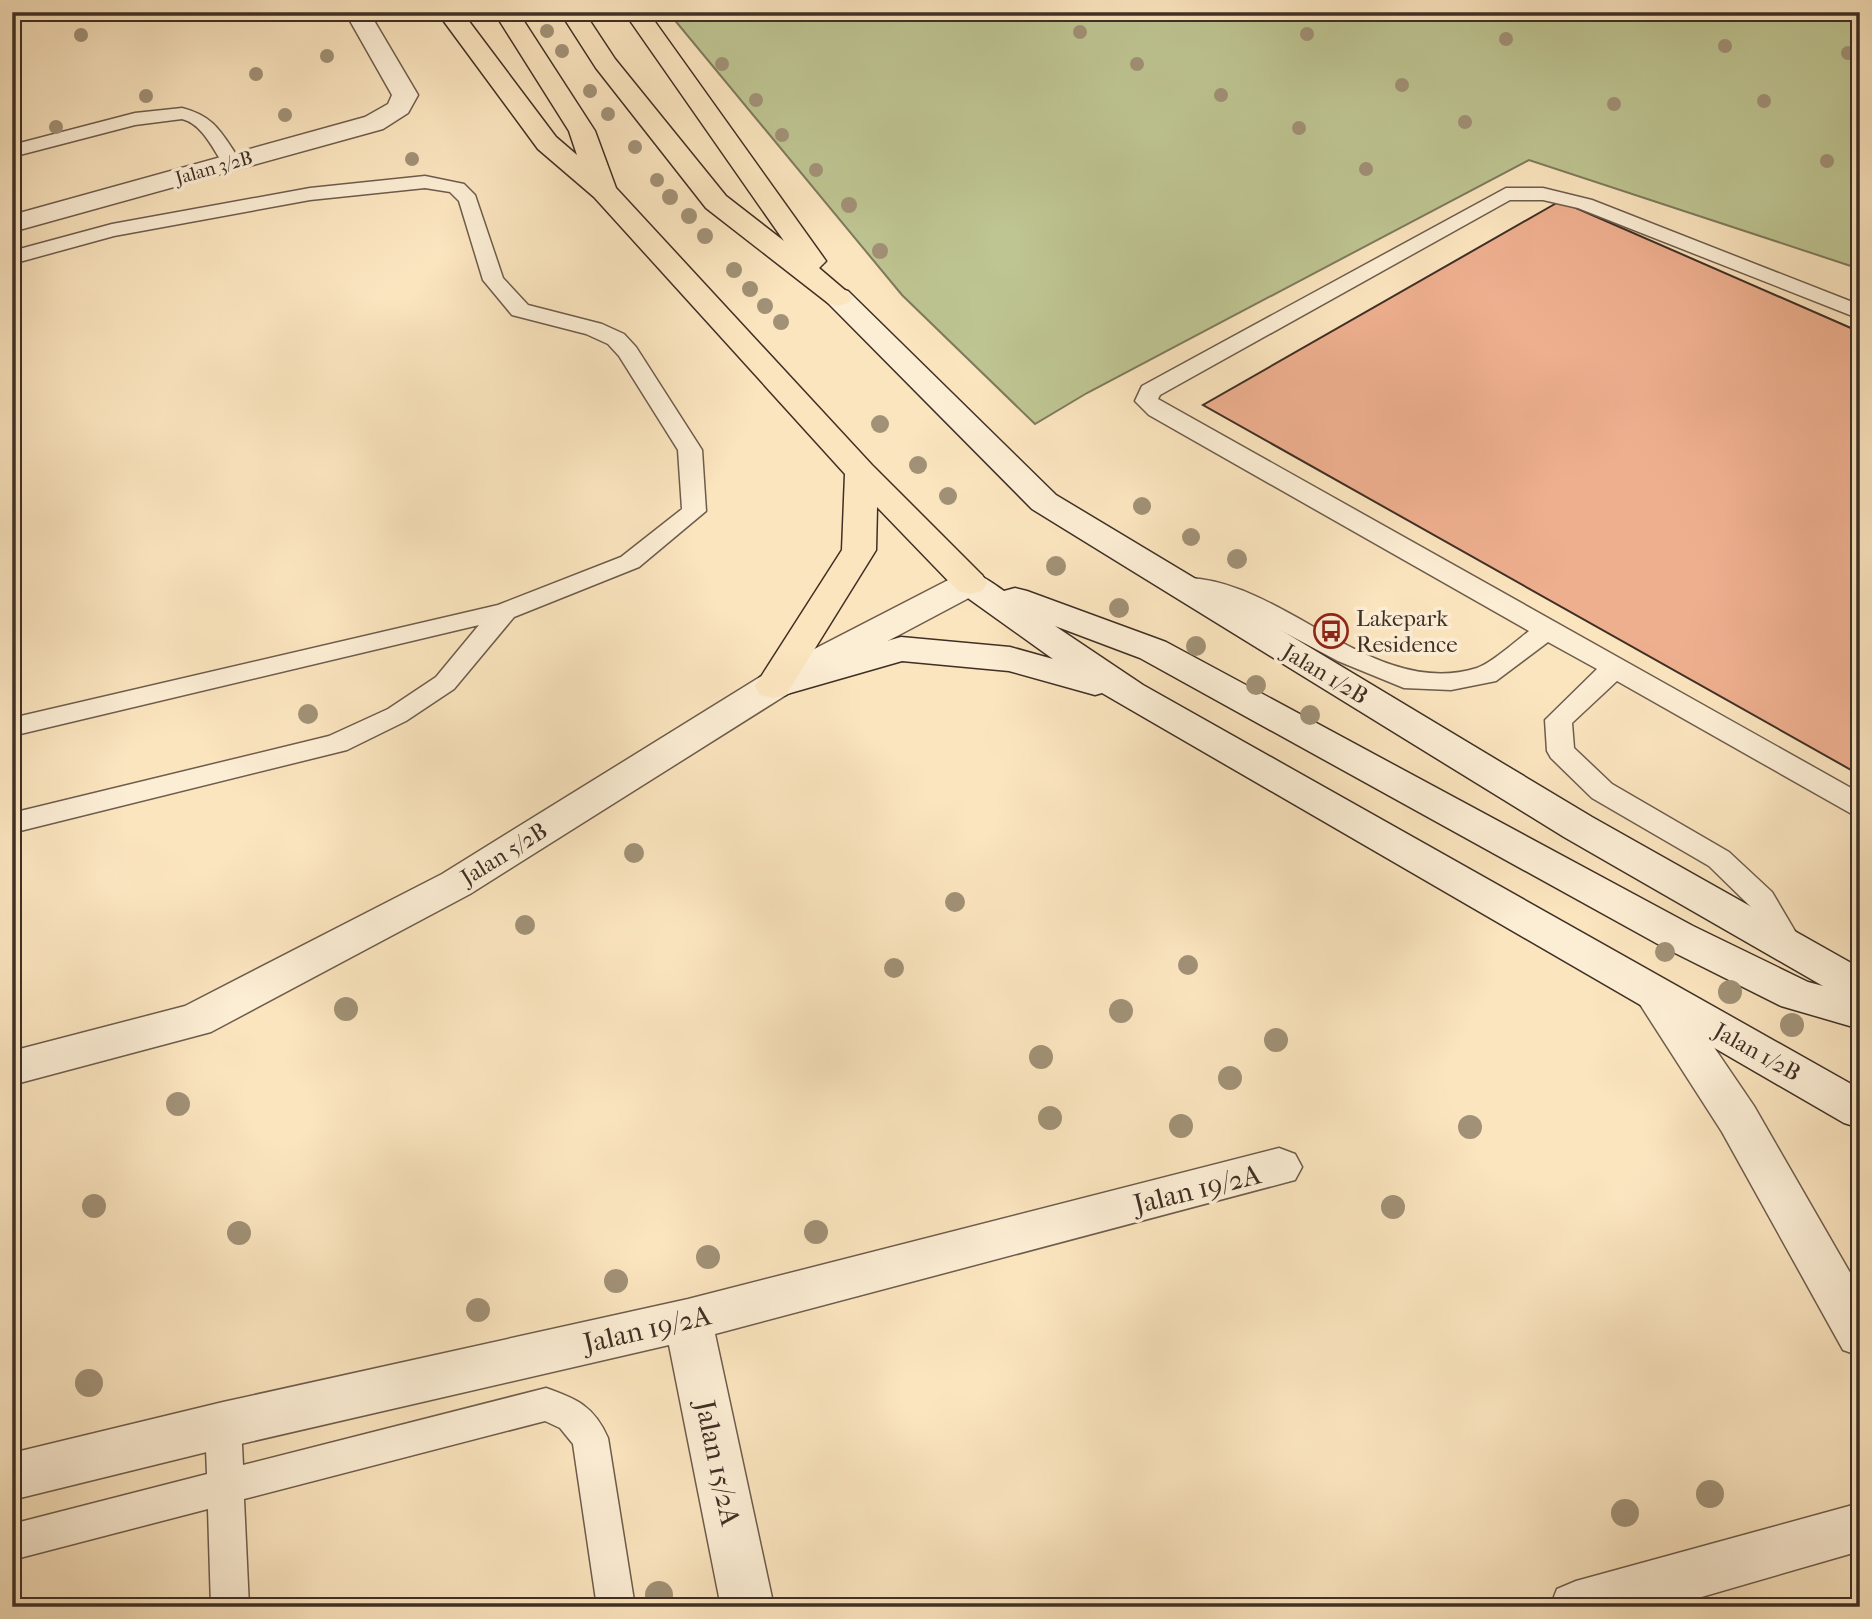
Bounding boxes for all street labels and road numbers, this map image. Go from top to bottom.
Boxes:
street label: Jalan 3/2B [171,147,255,190]
street label: Jalan 1/2B [1276,637,1373,710]
street label: Jalan 5/2B [454,817,552,892]
street label: Jalan 1/2B [1707,1016,1805,1087]
street label: Jalan 19/2A [1128,1157,1265,1221]
street label: Jalan 19/2A [578,1298,715,1360]
street label: Jalan 15/2A [688,1395,748,1529]

